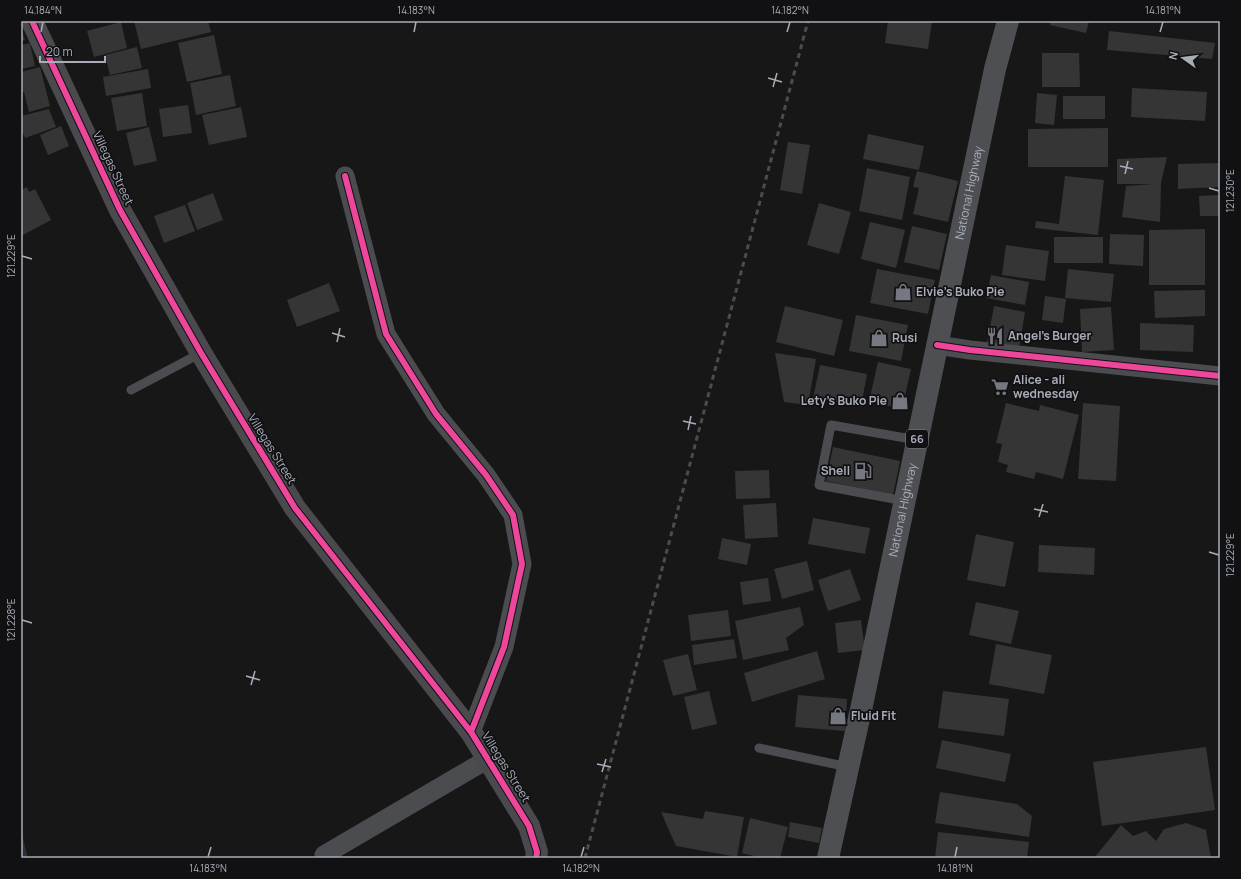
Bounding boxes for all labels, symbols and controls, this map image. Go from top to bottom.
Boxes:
text: 14.184°N [24,3,62,17]
text: 14.183°N [397,3,435,17]
text: 14.182°N [771,3,809,17]
text: 14.181°N [1145,3,1181,17]
scale bar [40,38,105,64]
north arrow [1163,38,1203,78]
text: 20 m [46,43,73,60]
text: N [1165,50,1181,61]
street label: Villegas Street [89,128,138,208]
street label: National Highway [951,144,987,241]
text: 121.230°E [1223,169,1237,213]
text: 121.229°E [4,234,18,278]
shop icon: Elvie's Buko Pie [893,282,913,302]
place label: Elvie's Buko Pie [916,283,1004,300]
restaurant icon: Angel's Burger [985,326,1005,346]
place label: Angel's Burger [1008,327,1091,344]
shop icon: Rusi [869,328,889,348]
place label: Rusi [892,329,917,346]
place label: Alice - ali wednesday [1013,371,1079,402]
supermarket icon: Alice - ali wednesday [990,377,1010,397]
shop icon: Lety's Buko Pie [890,391,910,411]
place label: Lety's Buko Pie [801,392,887,409]
street label: Villegas Street [244,410,301,487]
road number: 66 [906,430,928,448]
fuel station icon: Shell [853,461,873,481]
street label: National Highway [884,461,921,558]
place label: Shell [821,462,850,479]
text: 121.229°E [1223,533,1237,577]
text: 121.228°E [4,598,18,642]
shop icon: Fluid Fit [828,706,848,726]
place label: Fluid Fit [851,707,896,724]
street label: Villegas Street [478,728,535,805]
text: 14.183°N [189,861,227,875]
text: 14.182°N [562,861,600,875]
text: 14.181°N [937,861,973,875]

